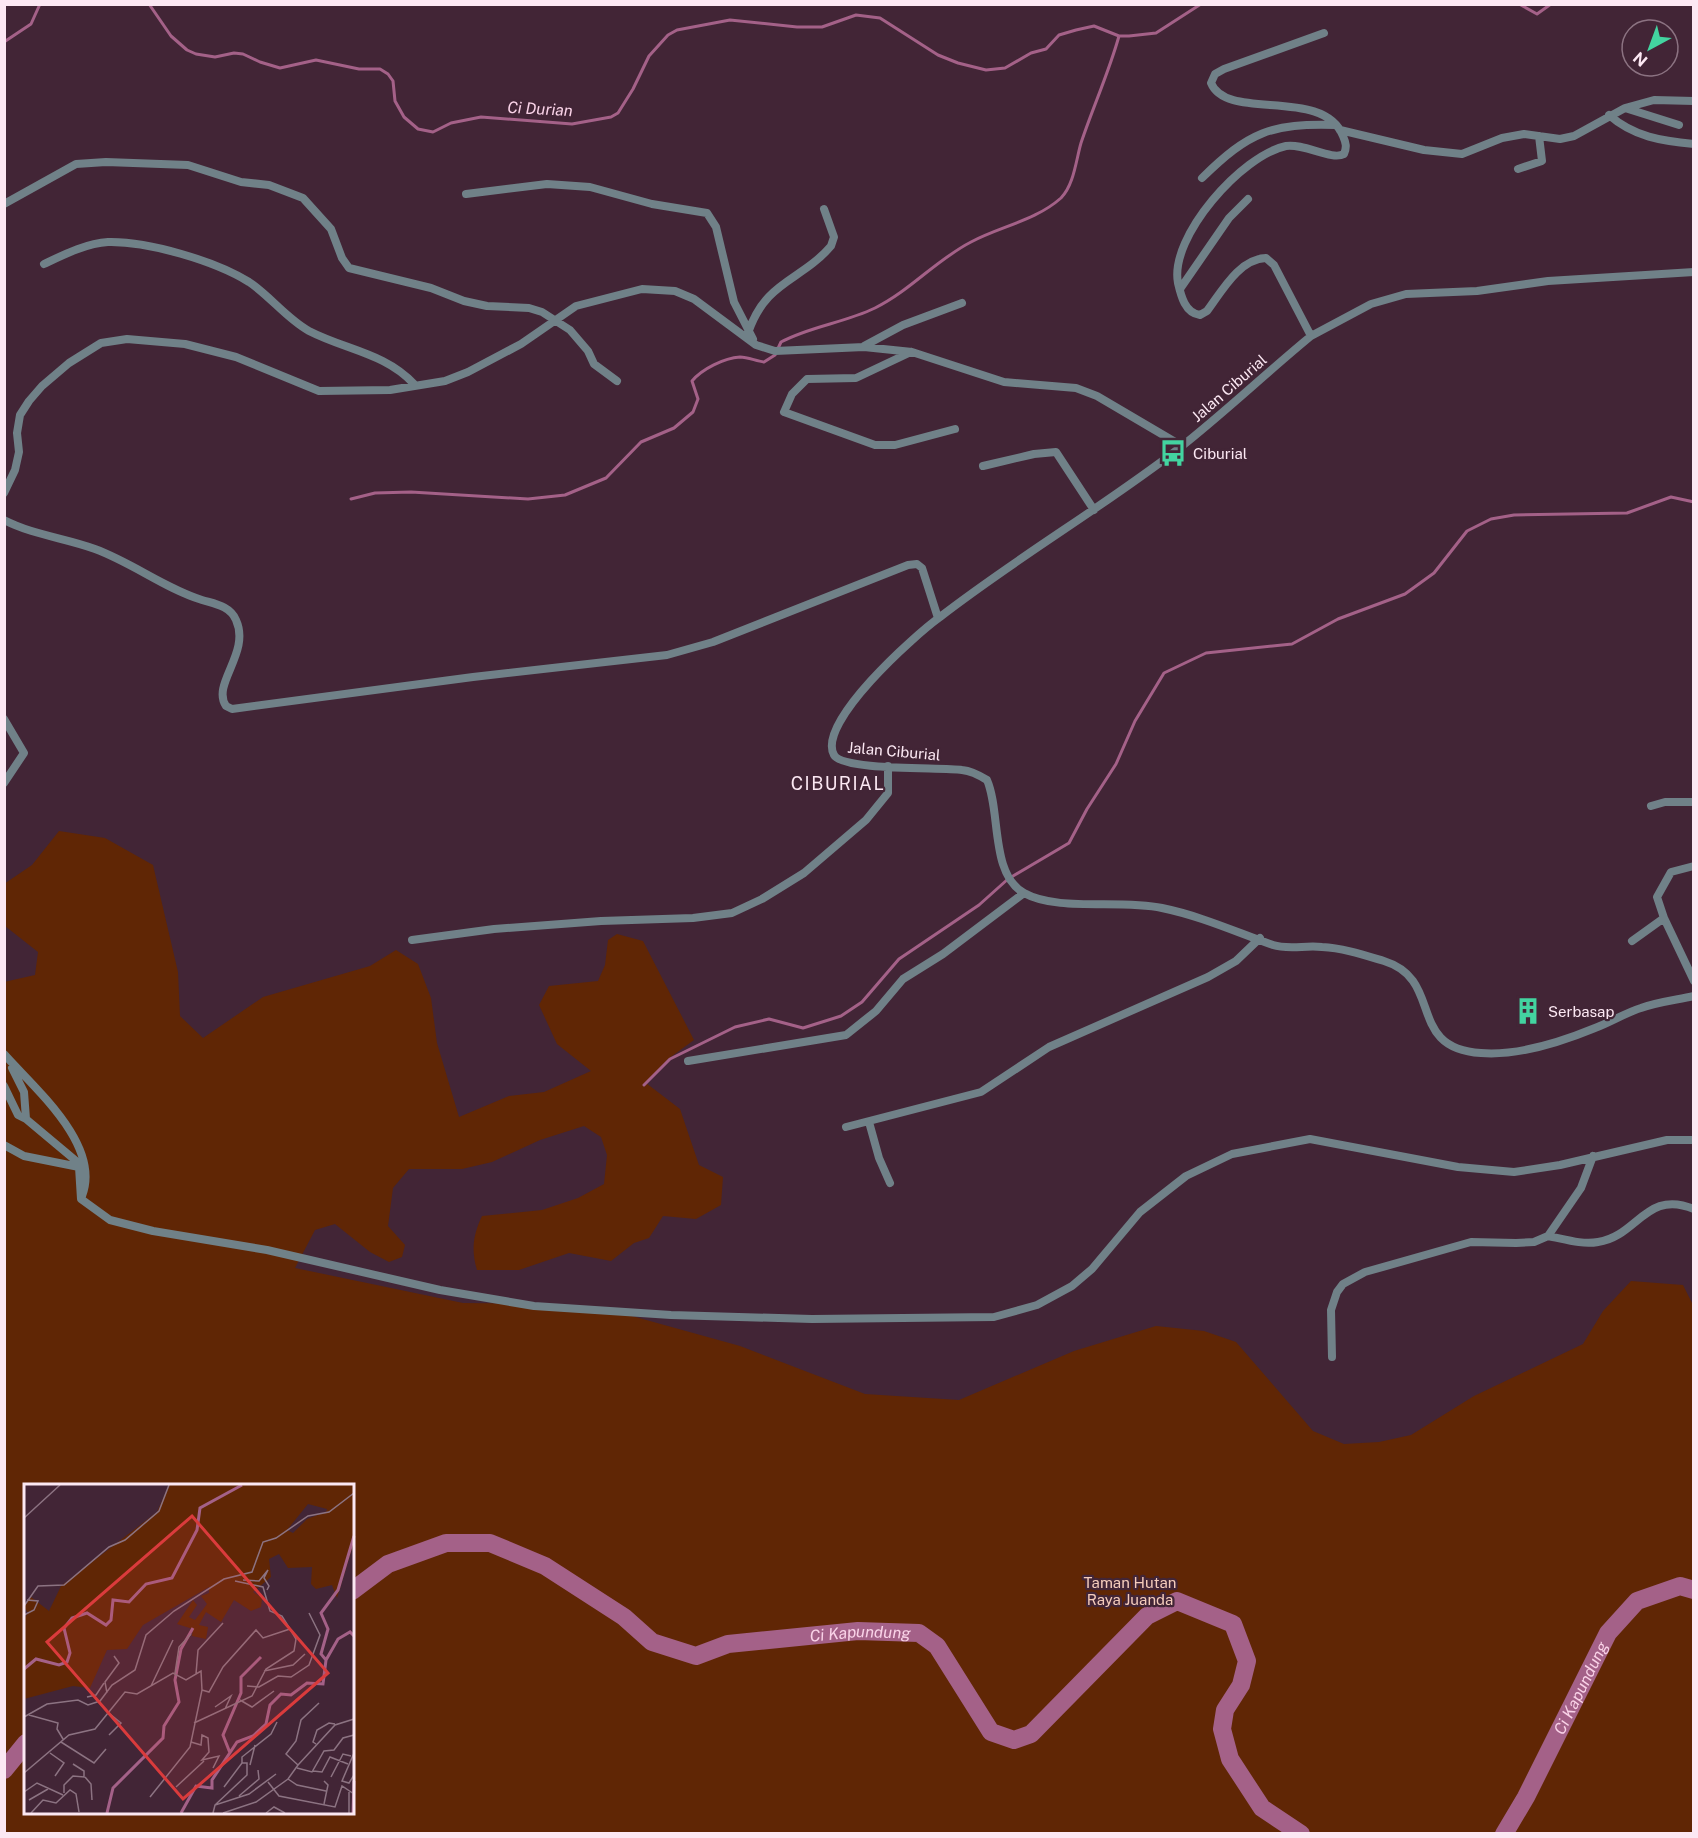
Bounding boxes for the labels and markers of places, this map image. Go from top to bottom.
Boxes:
bus stop icon: Ciburial [1158,438,1188,468]
place label: Ciburial [1193,445,1247,462]
building icon: Serbasap [1513,996,1543,1026]
place label: Serbasap [1548,1003,1614,1020]

